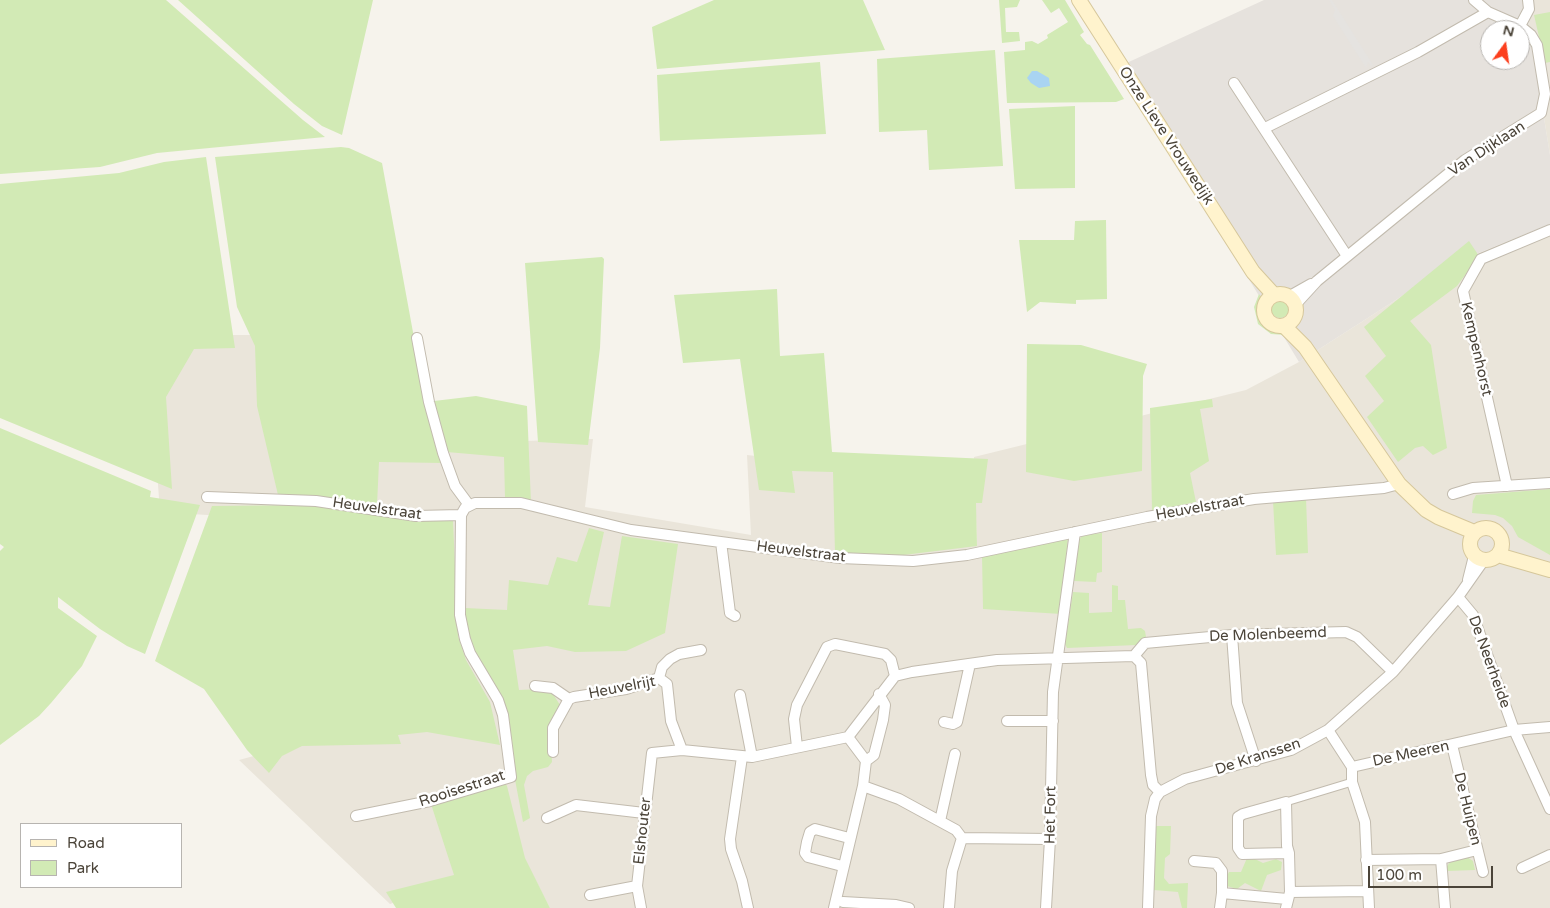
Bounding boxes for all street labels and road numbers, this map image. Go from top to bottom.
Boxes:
street label: Onze Lieve Vrouwedijk [1115,64,1217,208]
street label: Van Dijklaan [1445,118,1529,180]
street label: Kempenhorst [1456,300,1496,398]
street label: Heuvelstraat [1154,491,1246,525]
street label: Heuvelstraat [331,494,423,524]
street label: Heuvelstraat [755,538,847,566]
street label: De Neerheide [1464,613,1514,711]
street label: De Molenbeemd [1209,624,1327,646]
street label: Heuvelrijt [587,673,657,703]
street label: De Kranssen [1213,735,1303,779]
street label: De Meeren [1371,737,1451,771]
street label: Rooisestraat [417,767,507,811]
street label: De Huipen [1449,771,1485,847]
street label: Het Fort [1041,786,1061,844]
street label: Elshouter [631,796,655,866]

